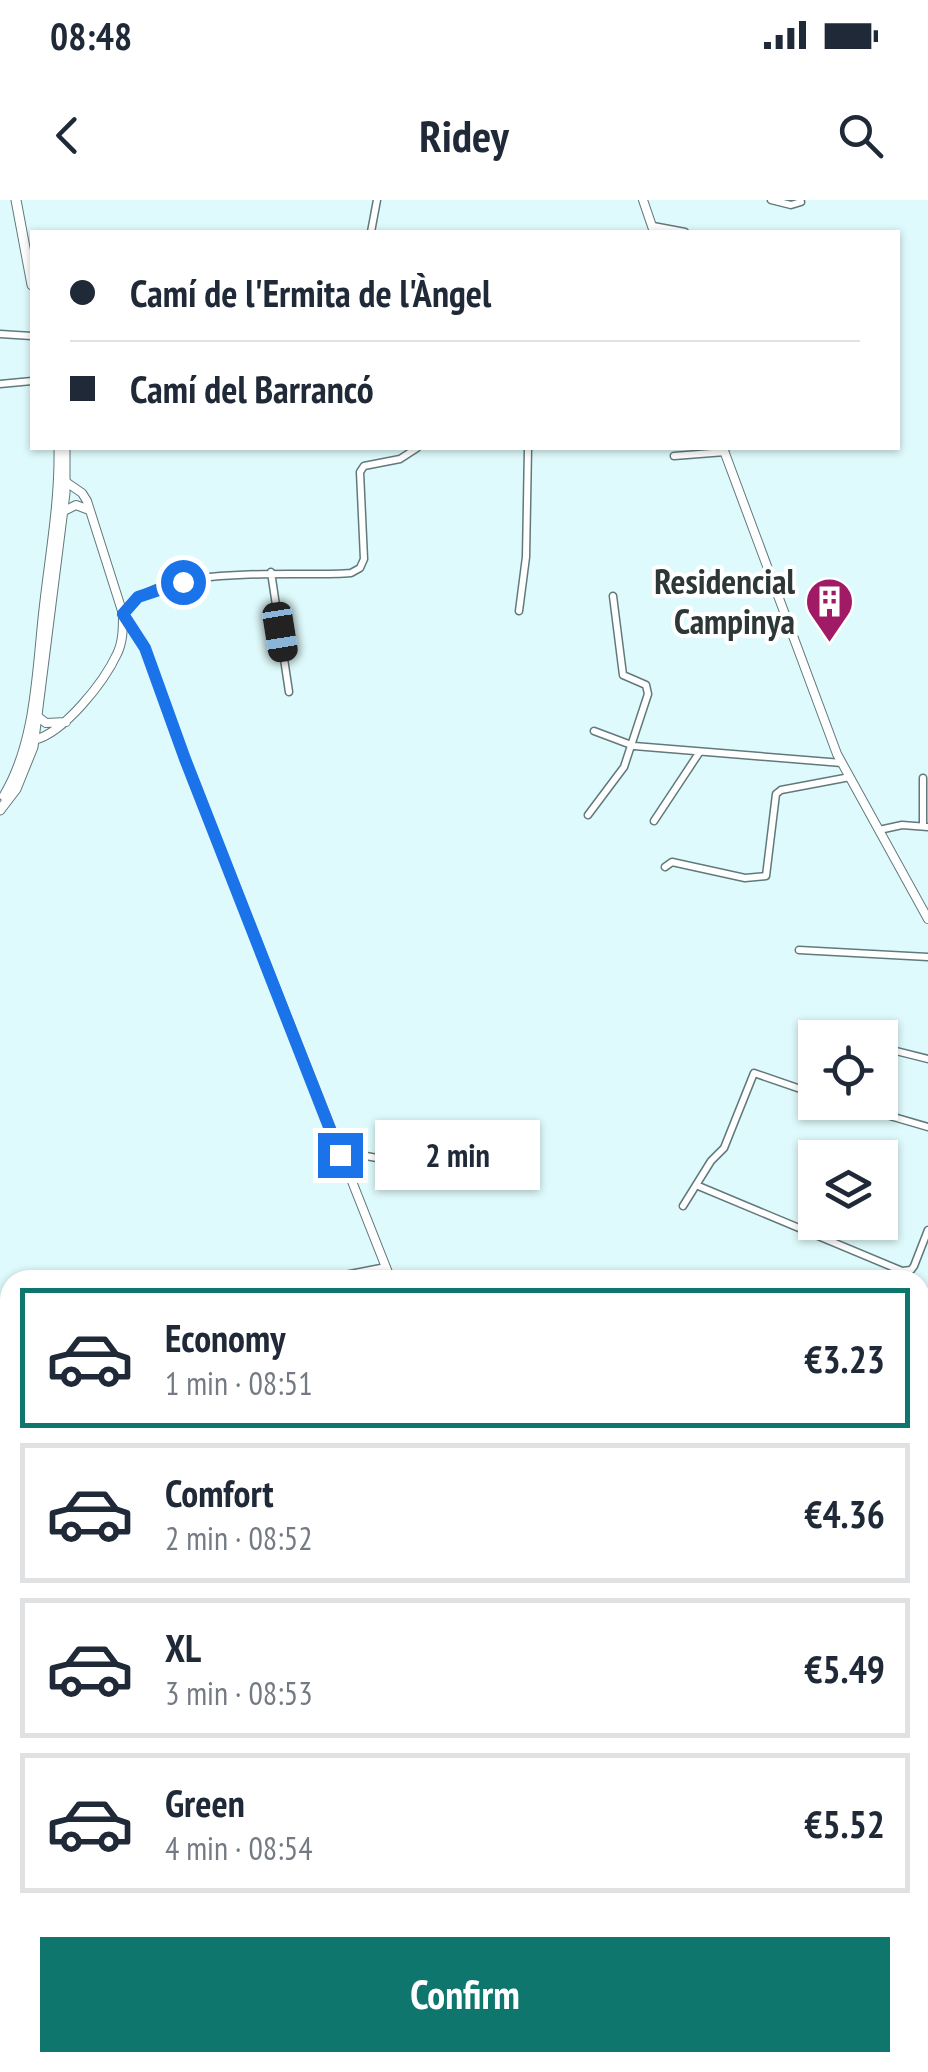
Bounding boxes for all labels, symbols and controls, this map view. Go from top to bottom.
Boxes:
text: 08:48 [50,11,132,60]
text: Ridey [419,106,509,164]
icon: back [40,108,95,163]
icon: search [833,108,888,163]
text: Camí de l'Ermita de l'Àngel [130,268,491,317]
text: Camí del Barrancó [130,364,374,413]
place label: Residencial Campinya [654,558,795,644]
route start [161,560,206,605]
building icon: Residencial Campinya [804,576,856,644]
car [260,600,300,664]
map controls [798,1020,898,1240]
button: locate [798,1020,898,1120]
callout: 2 min [375,1120,540,1190]
route end [318,1133,363,1178]
text: 2 min [425,1134,490,1176]
button: layers [798,1140,898,1240]
icon: car [45,1313,135,1403]
text: Economy [165,1313,285,1362]
text: €3.23 [804,1334,885,1383]
text: 1 min · 08:51 [165,1362,313,1404]
icon: car [45,1468,135,1558]
text: Comfort [165,1468,274,1517]
text: €4.36 [804,1489,885,1538]
text: 2 min · 08:52 [165,1517,313,1559]
icon: car [45,1623,135,1713]
text: XL [165,1623,201,1672]
text: €5.49 [804,1644,885,1693]
text: 3 min · 08:53 [165,1672,313,1714]
icon: car [45,1778,135,1868]
text: Green [165,1778,245,1827]
text: €5.52 [804,1799,885,1848]
text: 4 min · 08:54 [165,1827,313,1869]
button: Confirm [40,1937,890,2052]

